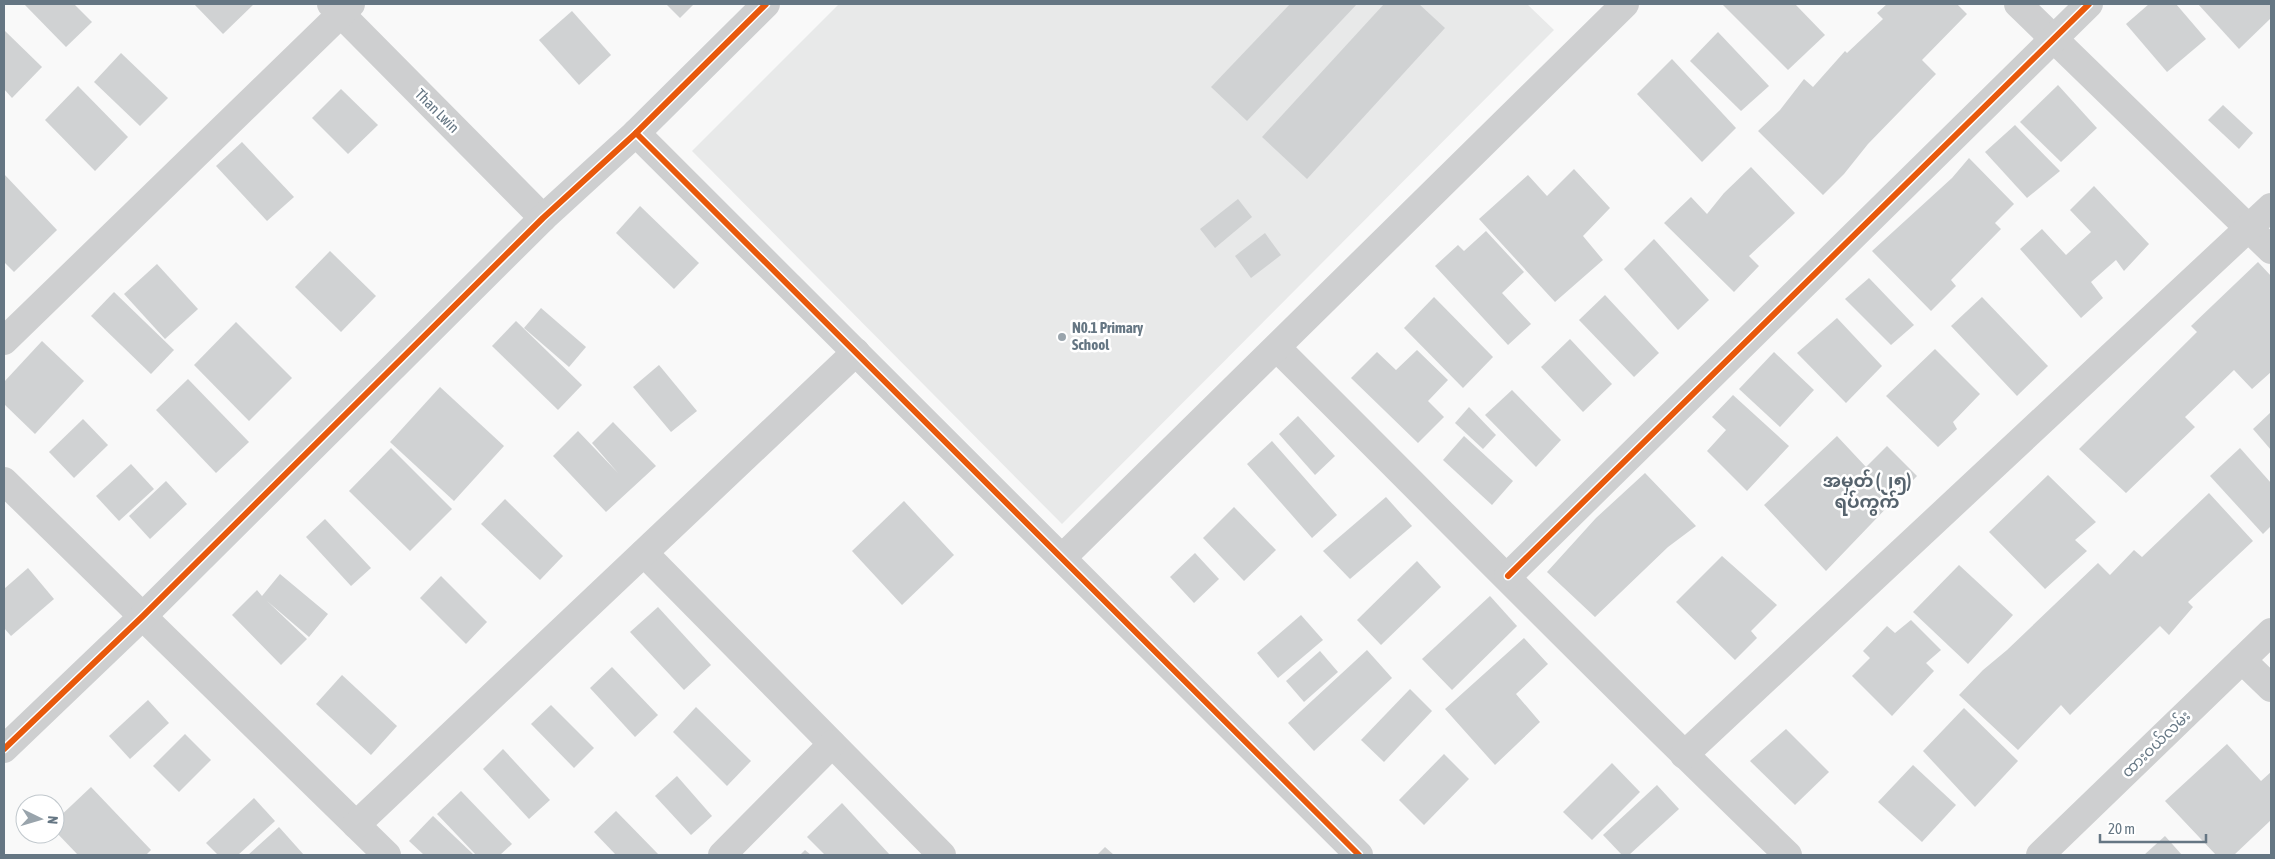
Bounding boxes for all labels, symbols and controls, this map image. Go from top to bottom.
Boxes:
street label: Than Lwin [412,85,463,136]
place label: N0.1 Primary School [1072,319,1144,353]
marker: N0.1 Primary School [1056,331,1068,343]
district label: အမှတ် (၂၅) ရပ်ကွက် [1823,469,1911,516]
street label: ထားဝယ်လမ်း [2117,706,2193,780]
north arrow [15,794,65,844]
scale bar [2100,812,2206,844]
text: N [45,815,61,825]
text: 20 m [2108,820,2135,837]

